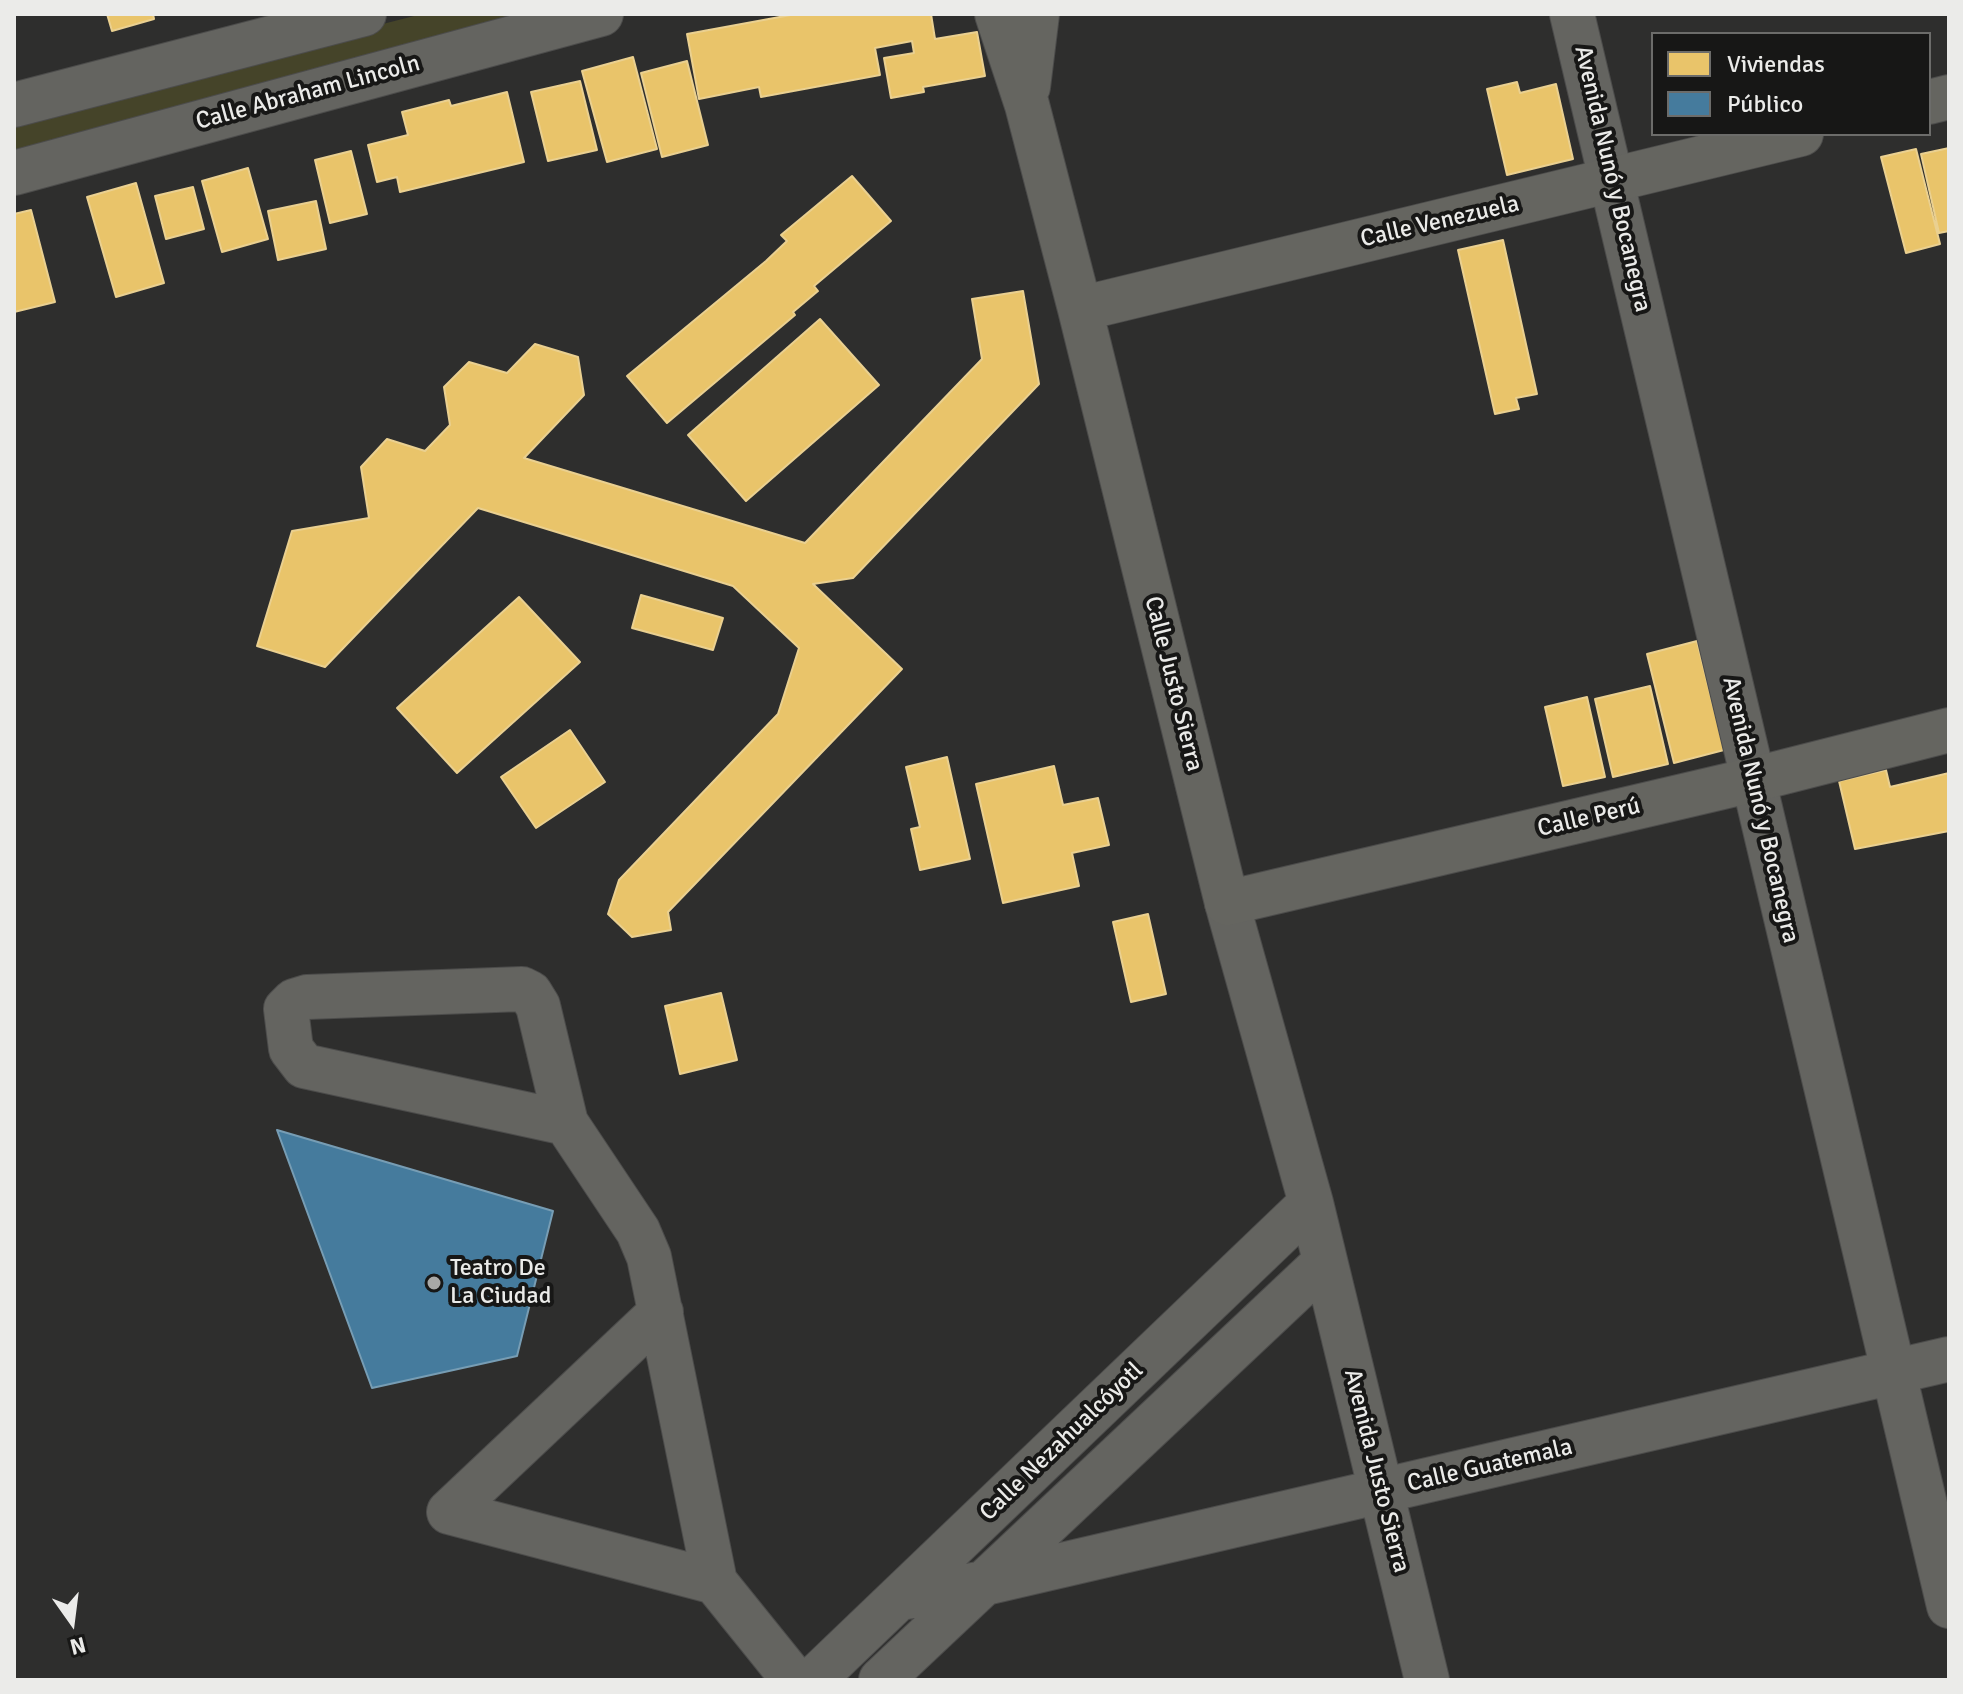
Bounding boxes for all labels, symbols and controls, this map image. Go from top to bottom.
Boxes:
legend [1651,32,1931,136]
street label: Avenida Nunó y Bocanegra [1567,43,1657,315]
street label: Calle Abraham Lincoln [193,49,423,137]
text: Viviendas [1727,49,1825,79]
text: Público [1727,89,1803,119]
street label: Calle Venezuela [1358,190,1522,254]
street label: Calle Justo Sierra [1137,594,1209,774]
street label: Avenida Nunó y Bocanegra [1715,674,1805,946]
street label: Calle Perú [1535,792,1643,844]
place label: Teatro De La Ciudad [450,1255,551,1311]
marker: Teatro De La Ciudad [425,1274,443,1292]
street label: Calle Nezahualcóyotl [974,1357,1150,1527]
street label: Avenida Justo Sierra [1337,1366,1415,1576]
street label: Calle Guatemala [1405,1433,1575,1499]
north arrow [32,1582,112,1662]
text: N [67,1631,89,1661]

